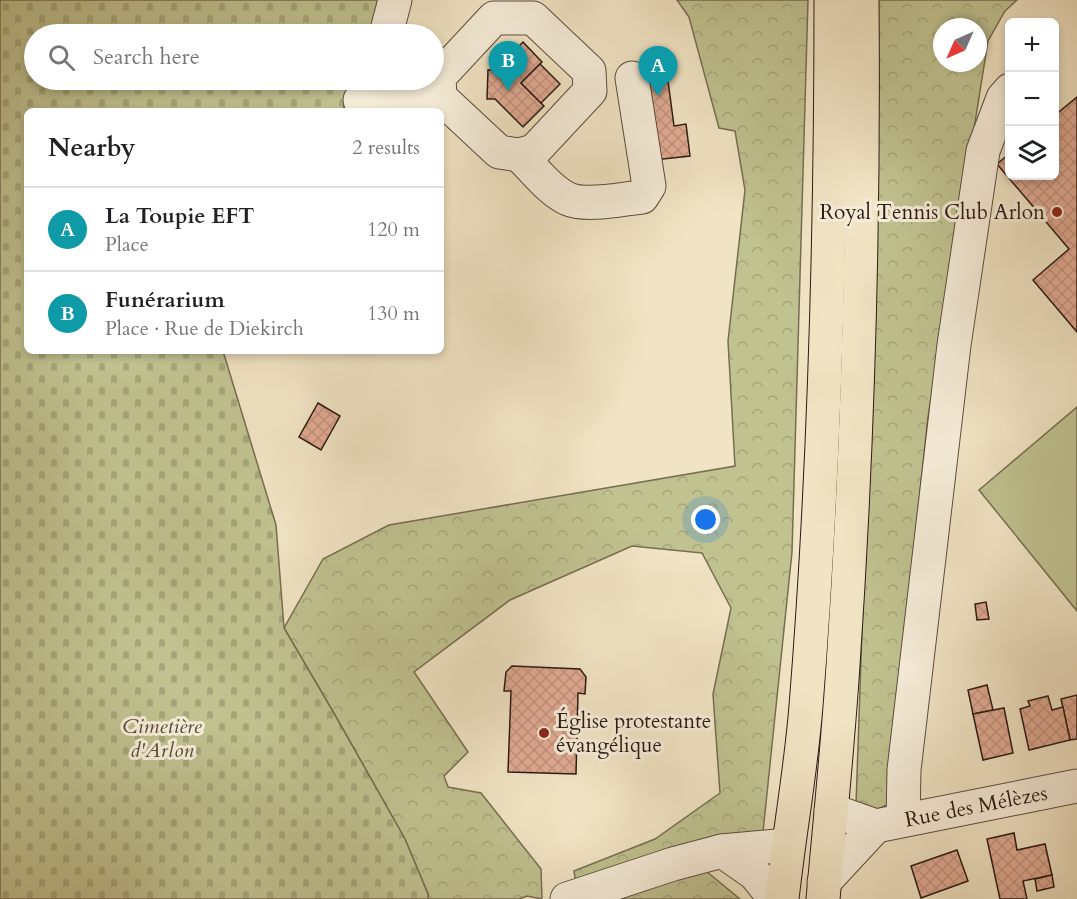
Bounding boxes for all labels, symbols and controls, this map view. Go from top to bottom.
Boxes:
north arrow [933,18,987,72]
map controls [1005,18,1059,180]
button: + [1005,18,1059,72]
search box [24,24,444,90]
icon: search [45,41,78,74]
text: Search here [93,42,200,72]
pin: B [488,42,528,91]
pin: A [638,46,678,96]
button: − [1005,72,1059,126]
button: layers [1005,126,1059,180]
text: Nearby [48,130,136,165]
text: 2 results [352,134,420,161]
place label: Royal Tennis Club Arlon [820,198,1045,227]
text: La Toupie EFT [105,201,254,231]
marker: Royal Tennis Club Arlon [1050,205,1064,219]
text: A [60,216,75,243]
text: 120 m [367,216,420,243]
text: Place [105,231,149,258]
text: Funérarium [105,285,225,315]
text: B [60,300,75,327]
text: 130 m [367,300,420,327]
text: Place · Rue de Diekirch [105,315,304,342]
your location [691,505,720,534]
place label: Église protestante évangélique [556,707,711,760]
park label: Cimetière d'Arlon [122,712,203,765]
marker: Église protestante évangélique [537,726,551,740]
street label: Rue des Mélèzes [902,778,1050,835]

